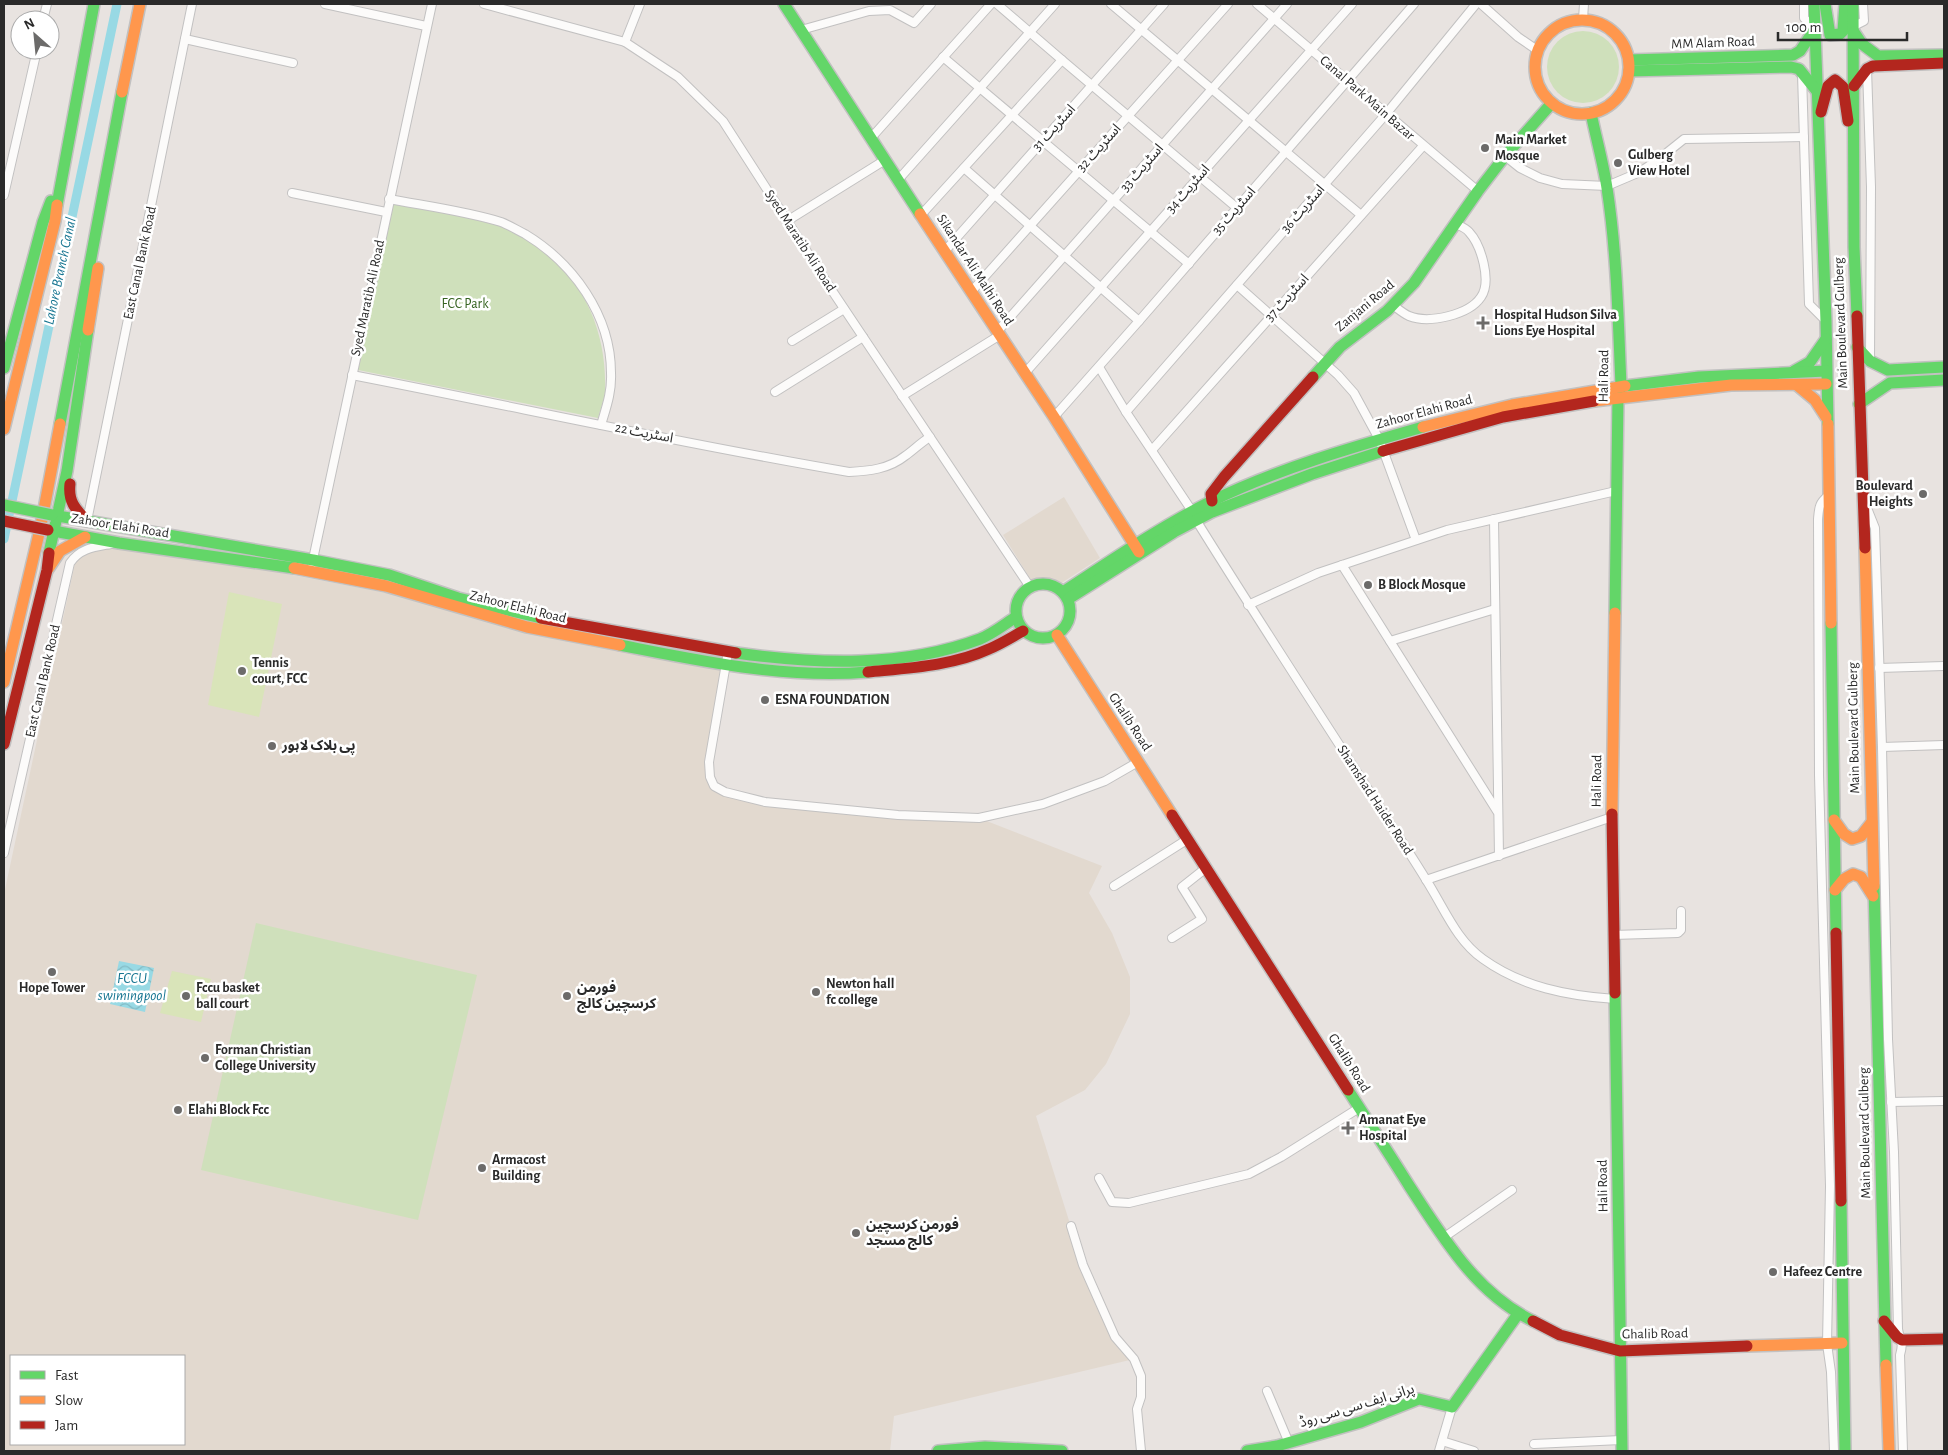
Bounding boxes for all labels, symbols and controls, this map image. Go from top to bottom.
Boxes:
north arrow [10,10,60,60]
scale bar [1778,10,1907,42]
text: N [22,16,37,33]
text: 100 m [1786,20,1821,35]
street label: MM Alam Road [1671,35,1755,51]
street label: Canal Park Main Bazar [1317,53,1417,143]
street label: اسٹریٹ 31 [1030,102,1079,155]
street label: اسٹریٹ 32 [1074,122,1125,175]
place label: Main Market Mosque [1495,133,1567,163]
street label: اسٹریٹ 33 [1118,142,1167,195]
marker: Main Market Mosque [1479,142,1491,154]
place label: Gulberg View Hotel [1628,148,1690,178]
marker: Gulberg View Hotel [1612,157,1624,169]
street label: اسٹریٹ 34 [1163,162,1213,217]
street label: اسٹریٹ 36 [1278,182,1328,236]
street label: اسٹریٹ 35 [1210,184,1259,238]
street label: Syed Maratib Ali Road [762,187,838,295]
street label: East Canal Bank Road [121,205,159,321]
street label: Sikandar Ali Malhi Road [934,212,1016,328]
water label: Lahore Branch Canal [41,216,79,326]
street label: Syed Maratib Ali Road [349,239,387,357]
street label: Main Boulevard Gulberg [1832,257,1850,389]
street label: اسٹریٹ 37 [1262,272,1312,325]
street label: Zanjani Road [1333,278,1397,334]
park label: FCC Park [441,297,489,311]
place label: Hospital Hudson Silva Lions Eye Hospital [1494,308,1617,338]
marker: Hospital Hudson Silva Lions Eye Hospital [1476,316,1490,330]
street label: Hali Road [1597,349,1611,403]
street label: Zahoor Elahi Road [1374,392,1474,432]
street label: اسٹریٹ 22 [613,420,674,447]
place label: Boulevard Heights [1856,479,1914,509]
marker: Boulevard Heights [1917,488,1929,500]
street label: Zahoor Elahi Road [70,511,170,541]
place label: B Block Mosque [1378,578,1466,592]
marker: B Block Mosque [1362,579,1374,591]
street label: Zahoor Elahi Road [468,588,568,626]
street label: East Canal Bank Road [23,623,63,739]
place label: Tennis court, FCC [252,656,308,686]
street label: Main Boulevard Gulberg [1846,662,1862,794]
marker: Tennis court, FCC [236,665,248,677]
street label: Ghalib Road [1106,690,1154,754]
place label: ESNA FOUNDATION [775,693,890,707]
marker: ESNA FOUNDATION [759,694,771,706]
place label: پی بلاک لاہور [281,739,356,755]
marker: پی بلاک لاہور [266,740,278,752]
street label: Shamshad Haider Road [1334,743,1416,857]
street label: Hali Road [1590,754,1604,808]
marker: Hope Tower [46,966,58,978]
water label: FCCU swimingpool [97,971,167,1003]
place label: Newton hall fc college [826,977,894,1007]
place label: فورمن کرسچین کالج [577,979,657,1013]
place label: Hope Tower [19,981,85,995]
place label: Fccu basket ball court [196,981,260,1011]
marker: Newton hall fc college [810,986,822,998]
marker: Fccu basket ball court [180,990,192,1002]
marker: فورمن کرسچین کالج [561,990,573,1002]
street label: Ghalib Road [1326,1031,1372,1095]
place label: Forman Christian College University [215,1043,316,1073]
marker: Forman Christian College University [199,1052,211,1064]
street label: Main Boulevard Gulberg [1857,1067,1873,1199]
place label: Elahi Block Fcc [188,1103,269,1117]
marker: Elahi Block Fcc [172,1104,184,1116]
place label: Amanat Eye Hospital [1359,1113,1426,1143]
marker: Amanat Eye Hospital [1341,1121,1355,1135]
place label: Armacost Building [492,1153,546,1183]
street label: Hali Road [1596,1159,1610,1213]
marker: Armacost Building [476,1162,488,1174]
place label: فورمن کرسچین کالج مسجد [866,1216,959,1250]
marker: فورمن کرسچین کالج مسجد [850,1227,862,1239]
place label: Hafeez Centre [1783,1265,1862,1279]
marker: Hafeez Centre [1767,1266,1779,1278]
street label: Ghalib Road [1622,1326,1688,1342]
legend [10,1355,185,1445]
text: Fast [55,1368,79,1383]
street label: پرانی ایف سی سی روڈ [1297,1381,1417,1432]
text: Slow [55,1393,83,1408]
text: Jam [55,1418,78,1433]

